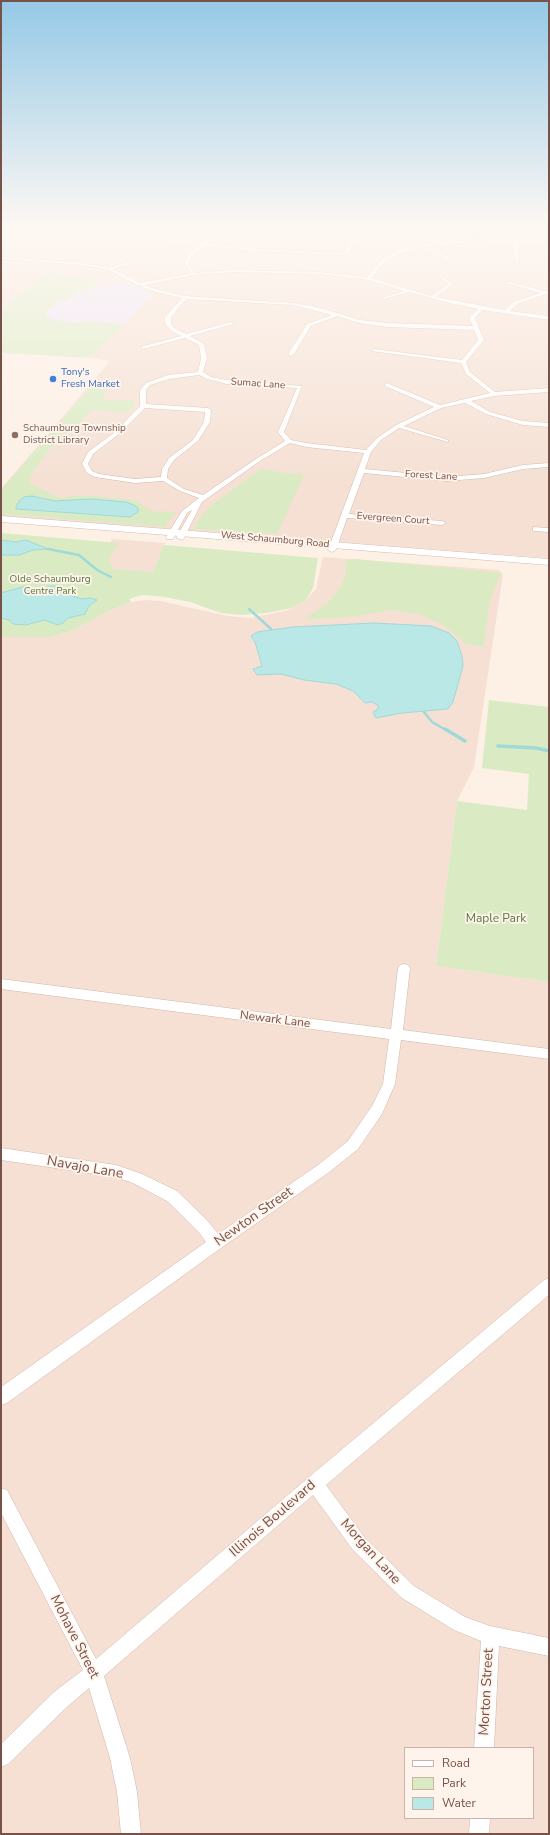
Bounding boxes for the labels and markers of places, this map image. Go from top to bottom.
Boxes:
place label: Tony's Fresh Market [61,367,119,390]
marker: Tony's Fresh Market [48,374,58,384]
place label: Schaumburg Township District Library [23,423,126,446]
marker: Schaumburg Township District Library [10,430,20,440]

